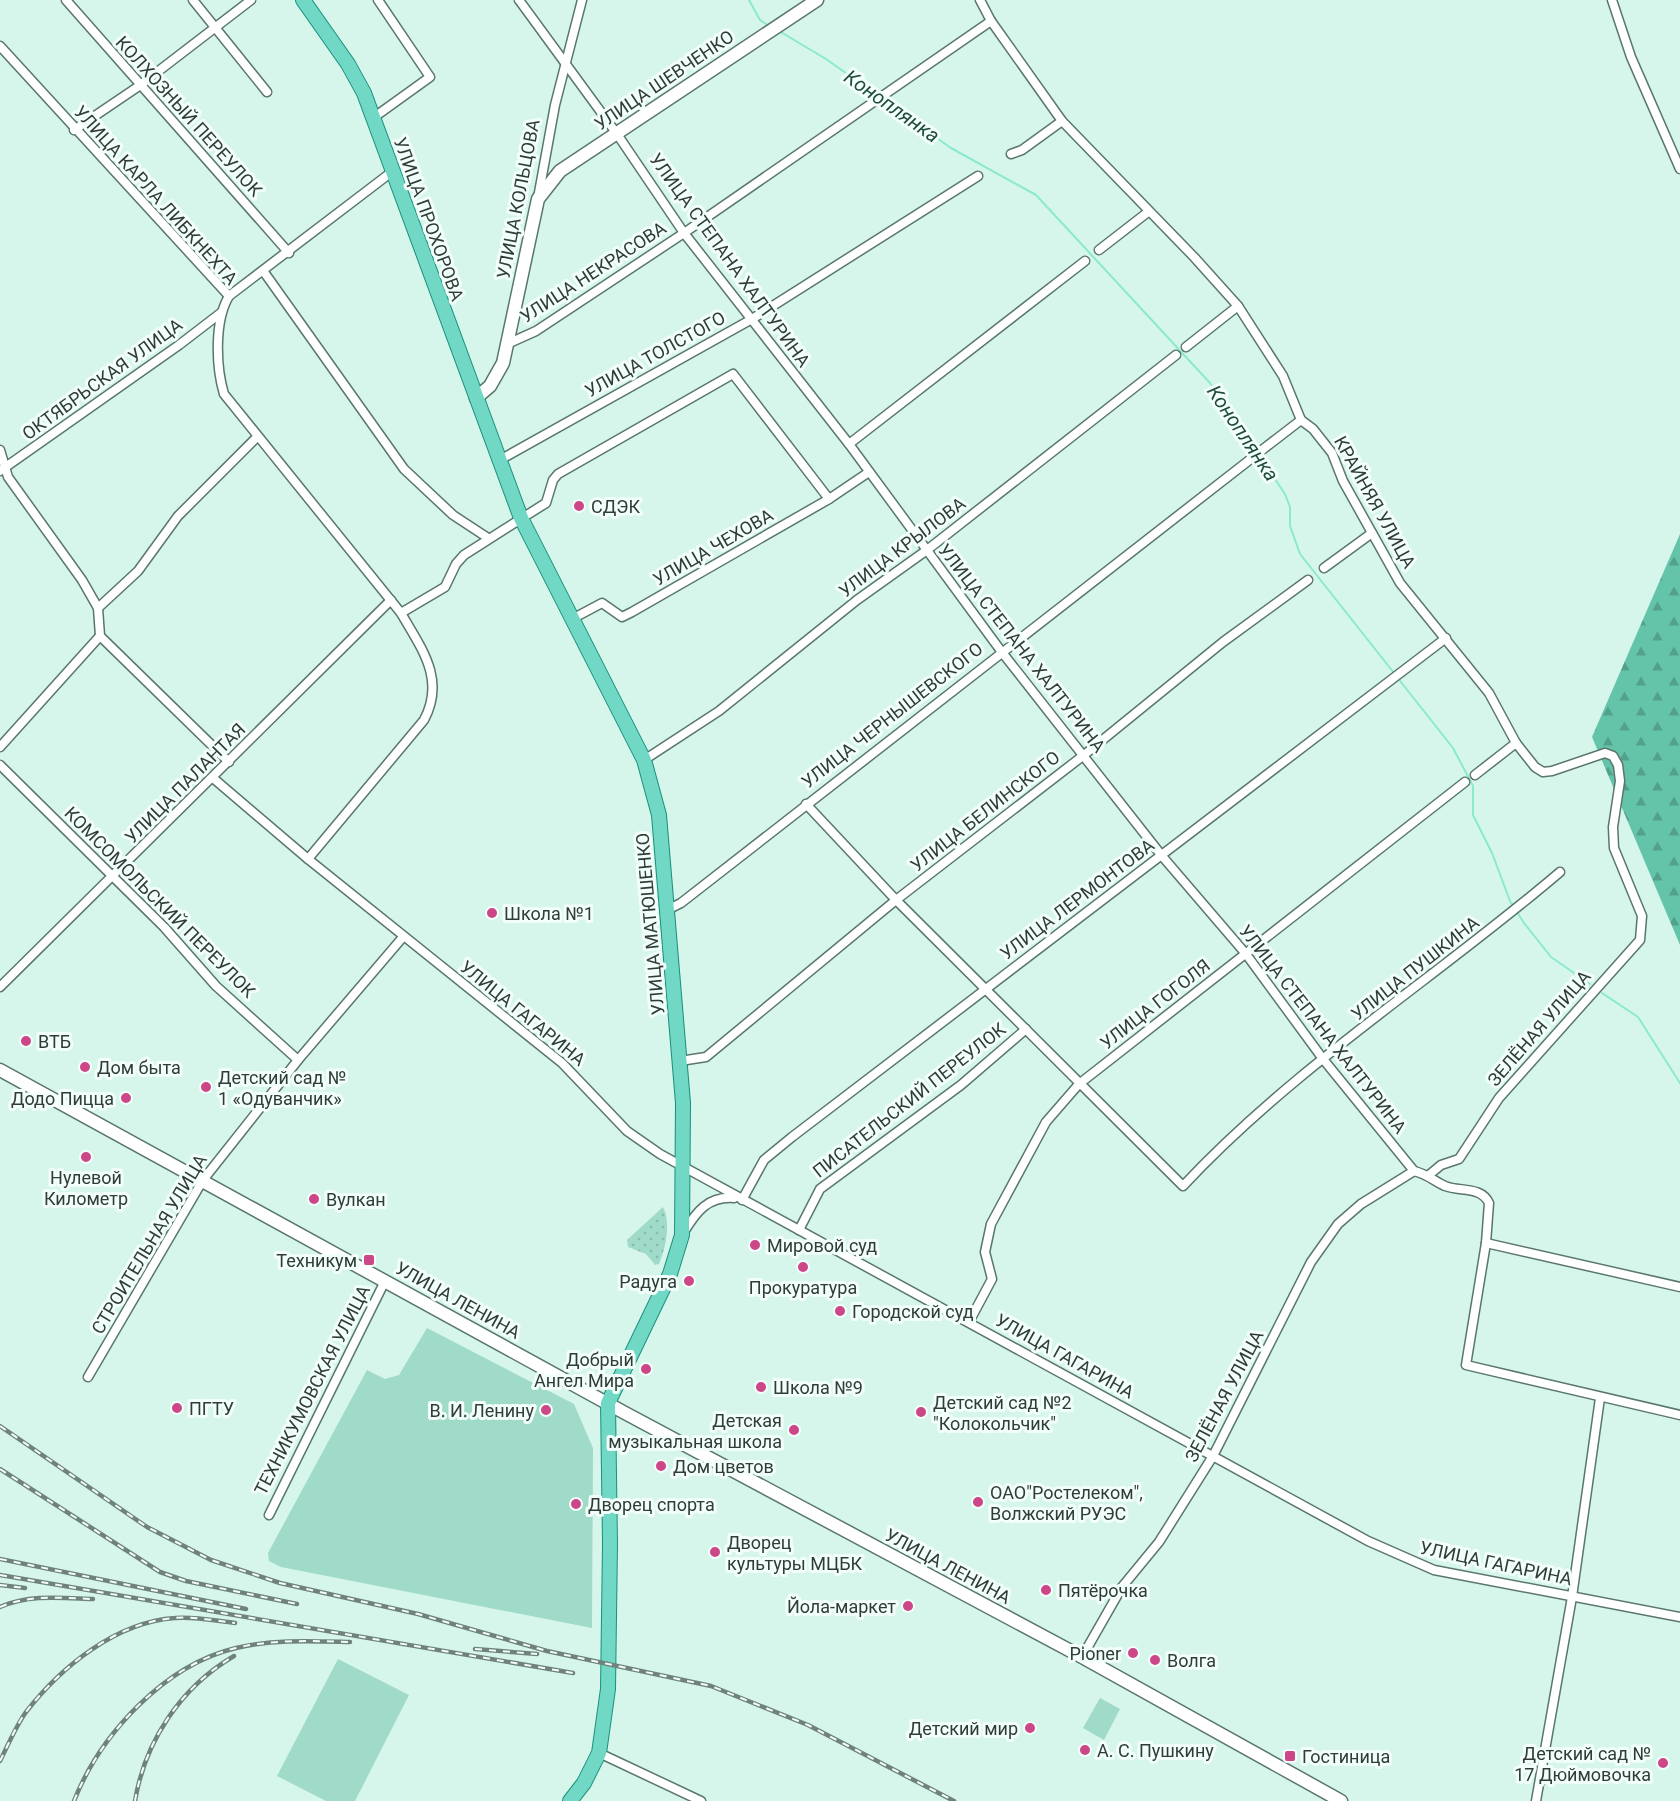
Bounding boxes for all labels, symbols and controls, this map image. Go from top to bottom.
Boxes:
street label: УЛИЦА ШЕВЧЕНКО [590,26,738,134]
street label: КОЛХОЗНЫЙ ПЕРЕУЛОК [111,32,267,201]
water label: Коноплянка [840,64,944,148]
street label: УЛИЦА КАРЛА ЛИБКНЕХТА [70,101,242,289]
street label: УЛИЦА КОЛЬЦОВА [492,117,544,280]
street label: УЛИЦА ПРОХОРОВА [390,134,468,304]
street label: УЛИЦА СТЕПАНА ХАЛТУРИНА [645,149,815,371]
street label: УЛИЦА НЕКРАСОВА [516,217,670,327]
street label: УЛИЦА ТОЛСТОГО [581,307,729,401]
street label: ОКТЯБРЬСКАЯ УЛИЦА [18,314,186,444]
water label: Коноплянка [1202,380,1284,486]
street label: КРАЙНЯЯ УЛИЦА [1330,432,1420,572]
street label: УЛИЦА КРЫЛОВА [835,493,969,601]
place label: СДЭК [591,496,640,517]
marker: СДЭК [572,499,586,513]
street label: УЛИЦА ЧЕХОВА [649,504,777,590]
street label: УЛИЦА СТЕПАНА ХАЛТУРИНА [934,540,1110,757]
street label: УЛИЦА ЧЕРНЫШЕВСКОГО [797,638,987,792]
street label: УЛИЦА ПАЛАНТАЯ [121,719,249,847]
street label: УЛИЦА БЕЛИНСКОГО [906,746,1064,876]
street label: КОМСОМОЛЬСКИЙ ПЕРЕУЛОК [60,802,260,1002]
street label: УЛИЦА МАТЮШЕНКО [632,832,668,1016]
street label: УЛИЦА ЛЕРМОНТОВА [996,834,1158,964]
place label: Школа №1 [504,903,594,924]
marker: Школа №1 [485,906,499,920]
street label: УЛИЦА ПУШКИНА [1347,911,1483,1024]
street label: УЛИЦА СТЕПАНА ХАЛТУРИНА [1235,921,1411,1138]
street label: УЛИЦА ГОГОЛЯ [1096,955,1214,1053]
street label: УЛИЦА ГАГАРИНА [456,956,590,1070]
street label: ЗЕЛЁНАЯ УЛИЦА [1483,966,1595,1090]
street label: ПИСАТЕЛЬСКИЙ ПЕРЕУЛОК [809,1018,1010,1182]
place label: ВТБ [38,1031,71,1052]
marker: ВТБ [19,1034,33,1048]
place label: Дом быта [97,1057,181,1078]
marker: Дом быта [78,1060,92,1074]
place label: Детский сад № 1 «Одуванчик» [218,1067,346,1109]
marker: Детский сад № 1 «Одуванчик» [199,1080,213,1094]
place label: Додо Пицца [11,1088,114,1109]
marker: Додо Пицца [119,1091,133,1105]
marker: Нулевой Километр [79,1150,93,1164]
street label: СТРОИТЕЛЬНАЯ УЛИЦА [87,1150,211,1338]
place label: Нулевой Километр [44,1167,128,1209]
place label: Вулкан [326,1189,386,1210]
marker: Вулкан [307,1192,321,1206]
place label: Мировой суд [767,1235,877,1256]
marker: Мировой суд [748,1238,762,1252]
place label: Техникум [276,1250,357,1271]
marker: Техникум [362,1253,376,1267]
street label: УЛИЦА ЛЕНИНА [392,1257,524,1343]
marker: Прокуратура [796,1260,810,1274]
place label: Радуга [619,1271,677,1292]
marker: Радуга [682,1274,696,1288]
place label: Прокуратура [749,1277,857,1298]
street label: ТЕХНИКУМОВСКАЯ УЛИЦА [250,1281,374,1498]
place label: Городской суд [852,1301,974,1322]
marker: Городской суд [833,1304,847,1318]
street label: УЛИЦА ГАГАРИНА [992,1309,1138,1403]
street label: ЗЕЛЁНАЯ УЛИЦА [1180,1326,1268,1465]
place label: Добрый Ангел Мира [534,1349,634,1391]
marker: Добрый Ангел Мира [639,1362,653,1376]
place label: Школа №9 [773,1377,863,1398]
marker: Школа №9 [754,1380,768,1394]
place label: Детский сад №2 "Колокольчик" [933,1392,1072,1434]
place label: ПГТУ [189,1398,234,1419]
place label: В. И. Ленину [430,1400,534,1421]
marker: ПГТУ [170,1401,184,1415]
marker: В. И. Ленину [539,1403,553,1417]
marker: Детский сад №2 "Колокольчик" [914,1405,928,1419]
place label: Детская музыкальная школа [608,1410,782,1452]
marker: Детская музыкальная школа [787,1423,801,1437]
place label: Дом цветов [673,1456,774,1477]
marker: Дом цветов [654,1459,668,1473]
place label: ОАО"Ростелеком", Волжский РУЭС [990,1482,1143,1524]
place label: Дворец спорта [588,1494,715,1515]
marker: ОАО"Ростелеком", Волжский РУЭС [971,1495,985,1509]
marker: Дворец спорта [569,1497,583,1511]
street label: УЛИЦА ЛЕНИНА [882,1524,1015,1608]
place label: Дворец культуры МЦБК [727,1532,862,1574]
street label: УЛИЦА ГАГАРИНА [1418,1537,1574,1589]
marker: Дворец культуры МЦБК [708,1545,722,1559]
place label: Пятёрочка [1058,1580,1148,1601]
marker: Пятёрочка [1039,1583,1053,1597]
place label: Йола-маркет [787,1596,896,1617]
marker: Йола-маркет [901,1599,915,1613]
place label: Pioner [1069,1643,1121,1664]
marker: Pioner [1126,1646,1140,1660]
place label: Волга [1167,1650,1216,1671]
marker: Волга [1148,1653,1162,1667]
place label: Детский мир [909,1718,1018,1739]
marker: Детский мир [1023,1721,1037,1735]
place label: А. С. Пушкину [1097,1740,1214,1761]
marker: А. С. Пушкину [1078,1743,1092,1757]
place label: Детский сад № 17 Дюймовочка [1514,1743,1651,1785]
place label: Гостиница [1302,1746,1390,1767]
marker: Гостиница [1283,1749,1297,1763]
marker: Детский сад № 17 Дюймовочка [1656,1756,1670,1770]

